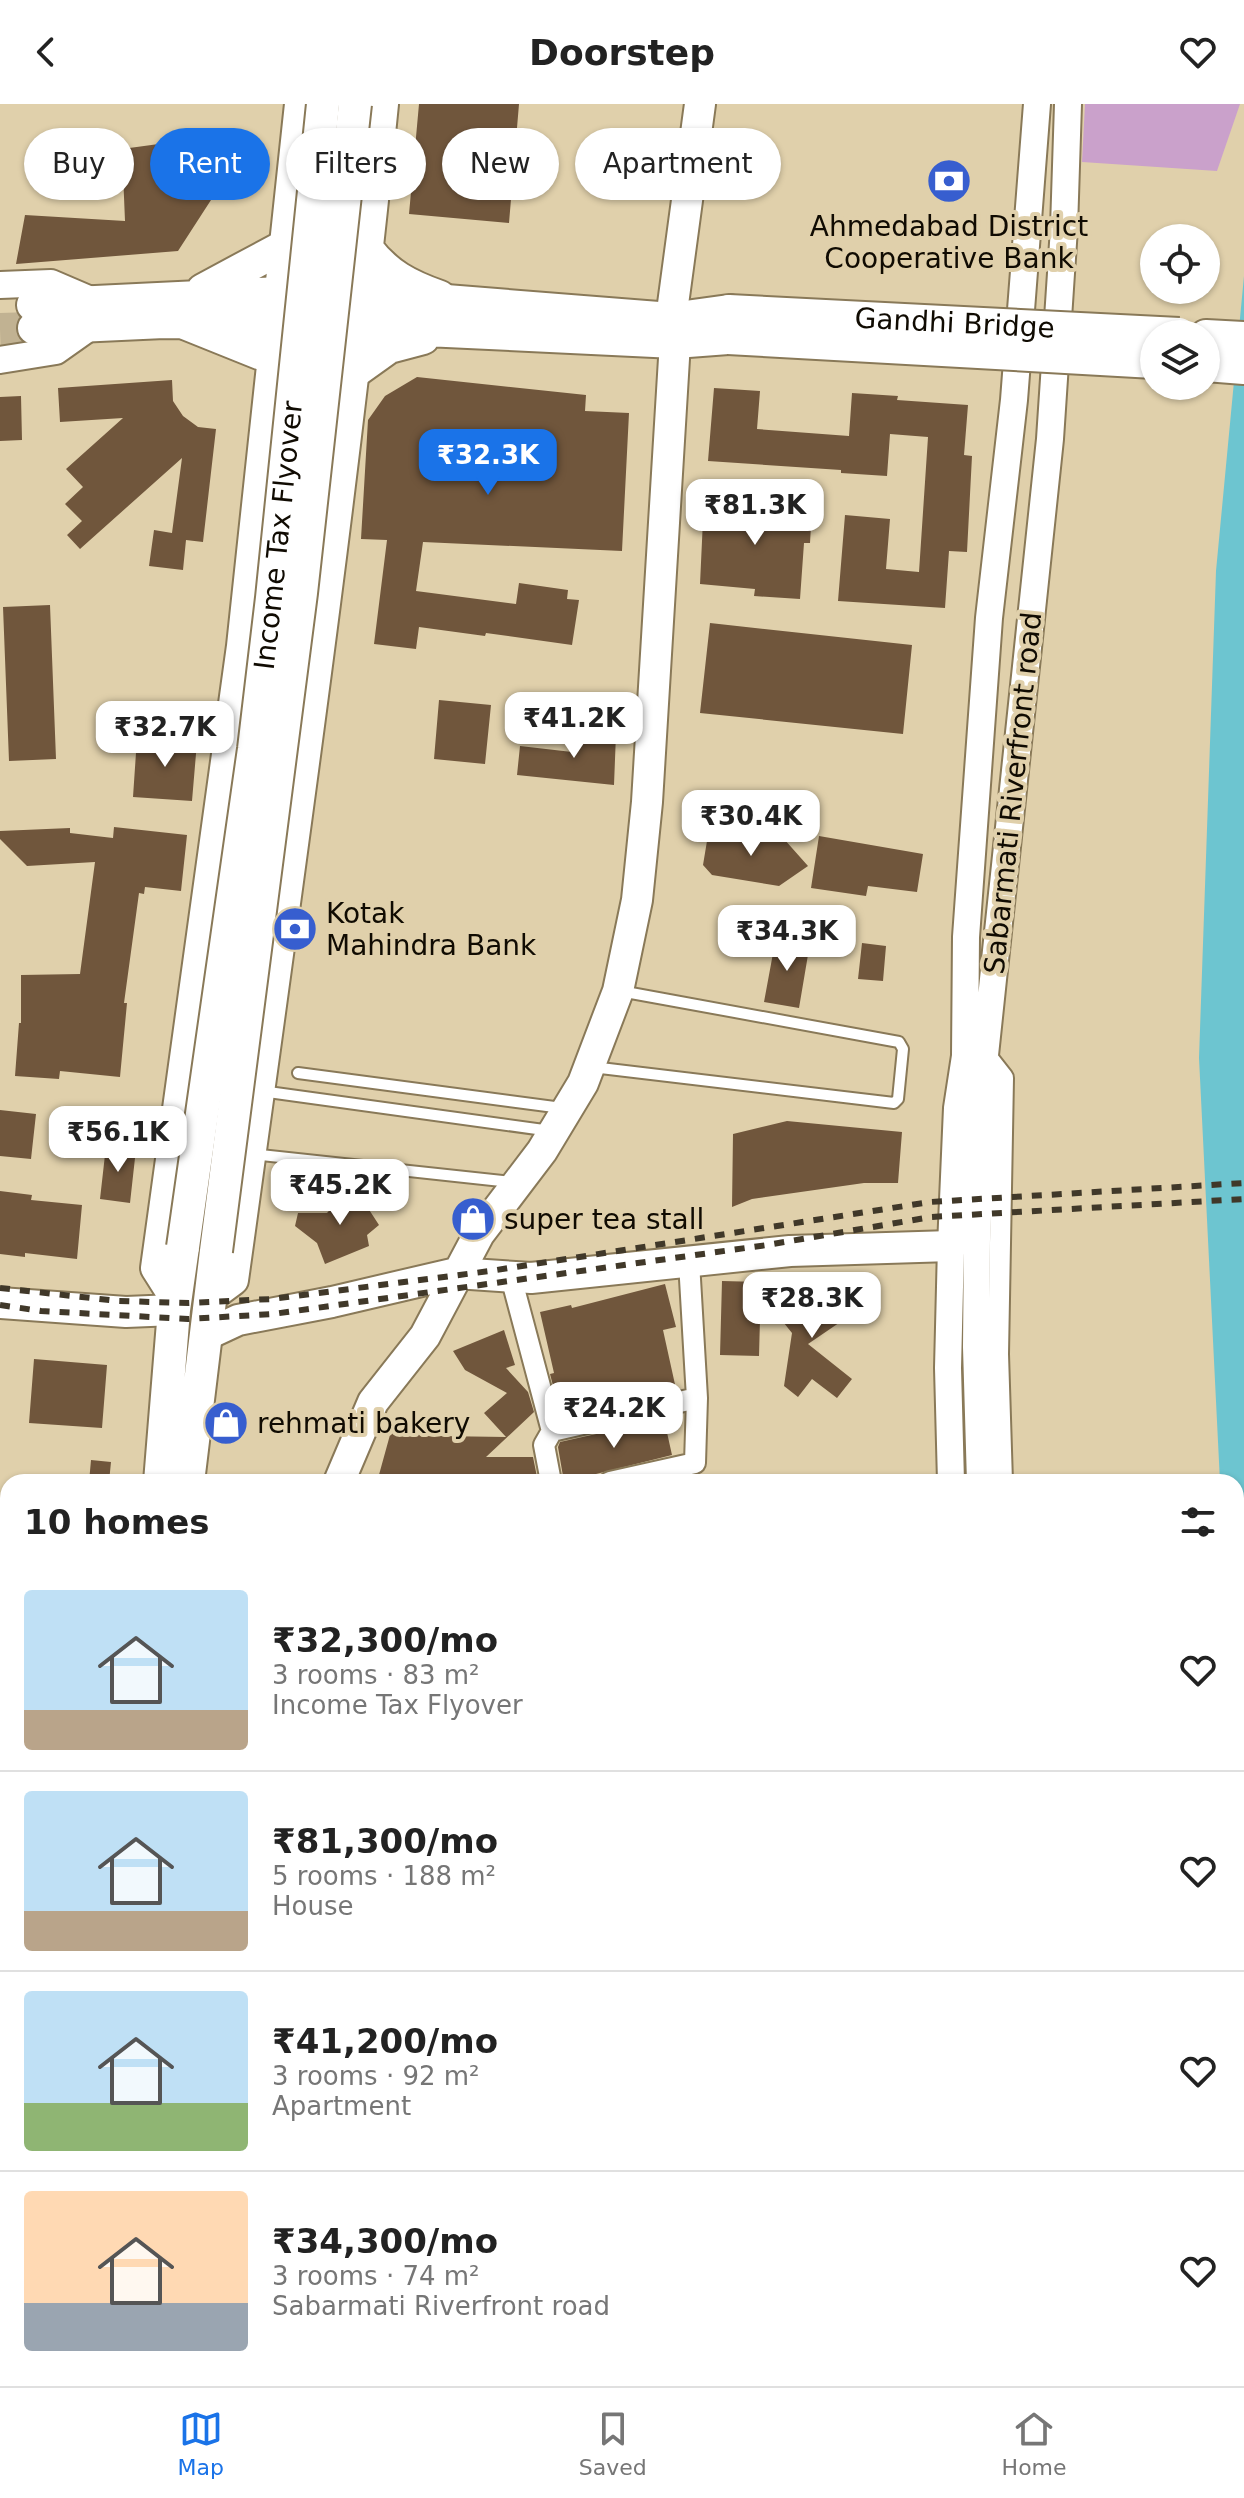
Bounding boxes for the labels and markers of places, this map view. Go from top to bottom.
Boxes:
bank icon: Ahmedabad District Cooperative Bank [925,157,973,205]
place label: Ahmedabad District Cooperative Bank [810,210,1088,275]
pin: ₹32.3K [423,429,553,497]
pin: ₹81.3K [690,479,820,547]
pin: ₹41.2K [509,692,639,760]
pin: ₹32.7K [100,701,230,769]
pin: ₹30.4K [686,790,816,858]
place label: Kotak Mahindra Bank [326,897,537,962]
bank icon: Kotak Mahindra Bank [271,905,319,953]
pin: ₹34.3K [722,905,852,973]
pin: ₹56.1K [53,1106,183,1174]
pin: ₹45.2K [275,1159,405,1227]
shop icon: super tea stall [449,1195,497,1243]
place label: super tea stall [504,1203,704,1236]
pin: ₹28.3K [747,1272,877,1340]
pin: ₹24.2K [549,1382,679,1450]
shop icon: rehmati bakery [202,1399,250,1447]
place label: rehmati bakery [257,1407,470,1440]

